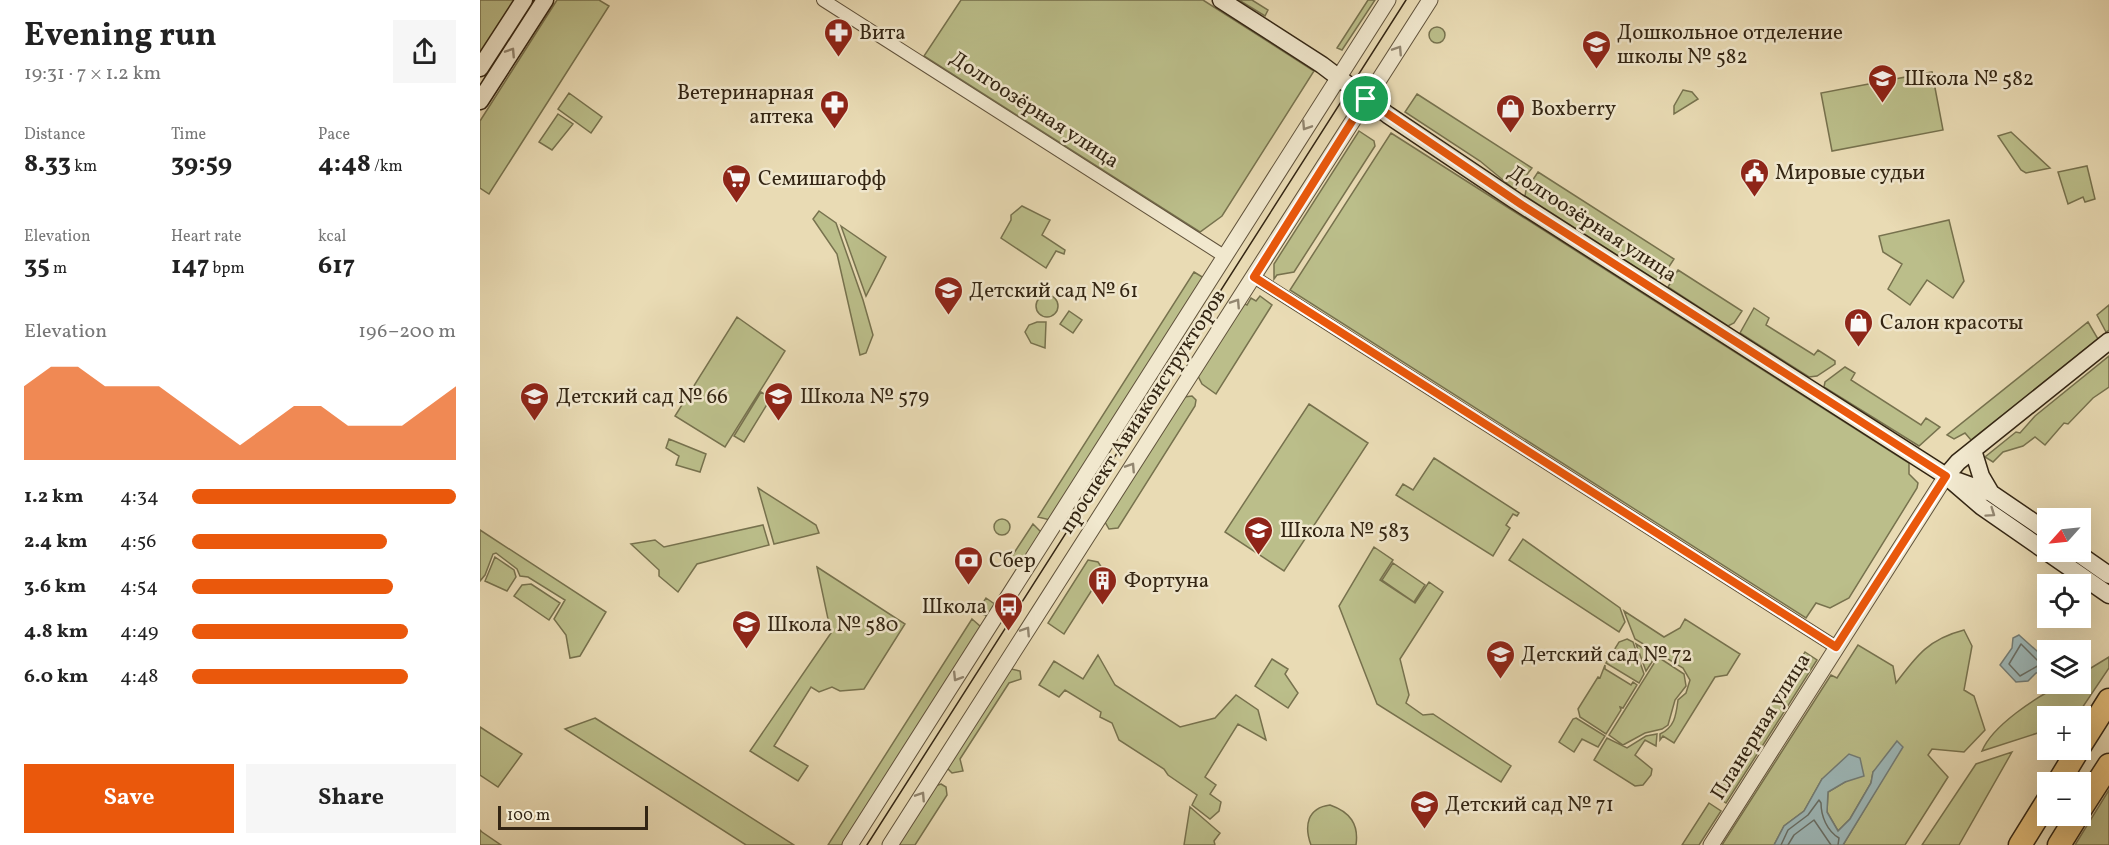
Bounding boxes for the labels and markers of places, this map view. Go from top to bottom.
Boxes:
pharmacy icon: Вита [822,16,854,58]
place label: Вита [859,19,906,48]
place label: Дошкольное отделение школы № 582 [1617,19,1843,72]
school or university icon: Дошкольное отделение школы № 582 [1580,28,1612,70]
school or university icon: Школа № 582 [1867,62,1899,104]
place label: Школа № 582 [1904,65,2034,94]
pin [1340,73,1391,124]
place label: Ветеринарная аптека [677,79,814,132]
pharmacy icon: Ветеринарная аптека [819,88,851,130]
shop icon: Boxberry [1494,92,1526,134]
place label: Boxberry [1531,95,1617,124]
public building icon: Мировые судьи [1738,156,1770,198]
place label: Мировые судьи [1775,159,1925,188]
supermarket icon: Семишагофф [721,162,753,204]
place label: Семишагофф [758,165,886,194]
school or university icon: Детский сад № 61 [932,274,964,316]
place label: Детский сад № 61 [969,277,1138,306]
shop icon: Салон красоты [1843,306,1875,348]
place label: Салон красоты [1880,309,2023,338]
school or university icon: Детский сад № 66 [519,380,551,422]
school or university icon: Школа № 579 [763,380,795,422]
place label: Детский сад № 66 [556,383,728,412]
place label: Школа № 579 [800,383,929,412]
school or university icon: Школа № 583 [1243,514,1275,556]
place label: Школа № 583 [1280,517,1410,546]
bank icon: Сбер [952,544,984,586]
place label: Сбер [989,547,1036,576]
building icon: Фортуна [1087,564,1119,606]
place label: Фортуна [1124,567,1209,596]
bus stop icon: Школа [992,590,1024,632]
place label: Школа [922,593,987,622]
school or university icon: Школа № 580 [730,608,762,650]
place label: Школа № 580 [767,611,898,640]
school or university icon: Детский сад № 72 [1484,638,1516,680]
place label: Детский сад № 72 [1521,641,1693,670]
school or university icon: Детский сад № 71 [1408,788,1440,830]
place label: Детский сад № 71 [1445,791,1614,820]

